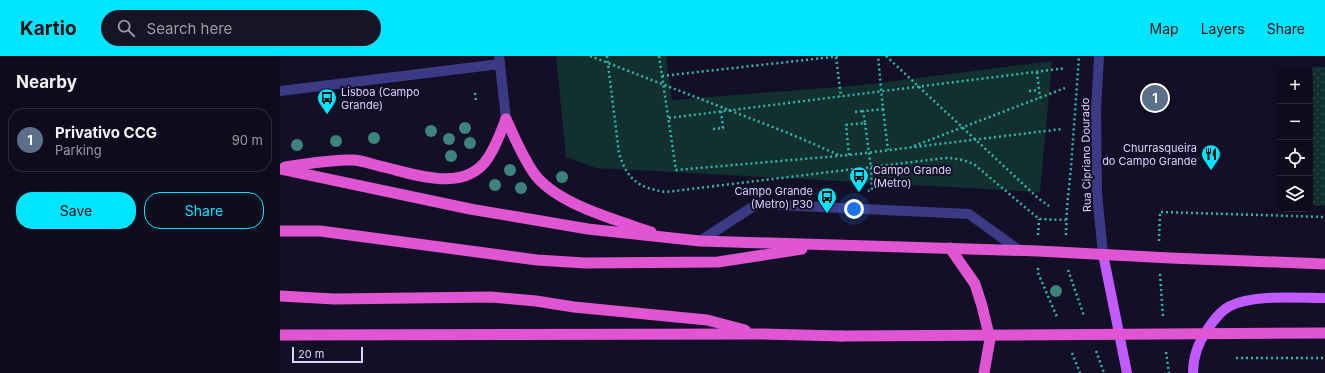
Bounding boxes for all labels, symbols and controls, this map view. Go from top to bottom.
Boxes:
search box [101,10,381,46]
text: Kartio [20,17,77,40]
icon: search [115,17,137,39]
text: Search here [147,19,232,38]
text: Map [1150,20,1179,37]
text: Layers [1201,20,1245,37]
text: Share [1267,20,1305,37]
map controls [1277,68,1313,212]
button: + [1277,68,1313,104]
text: Nearby [16,72,77,92]
pin: 1 [1142,83,1168,113]
place label: Lisboa (Campo Grande) [341,85,420,112]
bus stop icon: Lisboa (Campo Grande) [316,87,338,115]
street label: Rua Cipriano Dourado [1078,97,1094,212]
button: − [1277,104,1313,140]
text: Privativo CCG [55,123,157,142]
text: 1 [27,132,33,148]
text: 90 m [232,132,263,148]
button: locate [1277,140,1313,176]
place label: Churrasqueira do Campo Grande [1102,141,1197,168]
text: Parking [55,142,102,158]
restaurant icon: Churrasqueira do Campo Grande [1200,143,1222,171]
place label: Campo Grande (Metro) [873,163,951,190]
bus stop icon: Campo Grande (Metro) [848,165,870,193]
button: layers [1277,176,1313,212]
place label: Campo Grande (Metro) P30 [735,184,813,211]
bus stop icon: Campo Grande (Metro) P30 [816,186,838,214]
button: Save [16,192,136,229]
button: Share [144,192,264,229]
your location [844,199,864,219]
scale bar [292,345,363,364]
text: 20 m [298,347,324,361]

